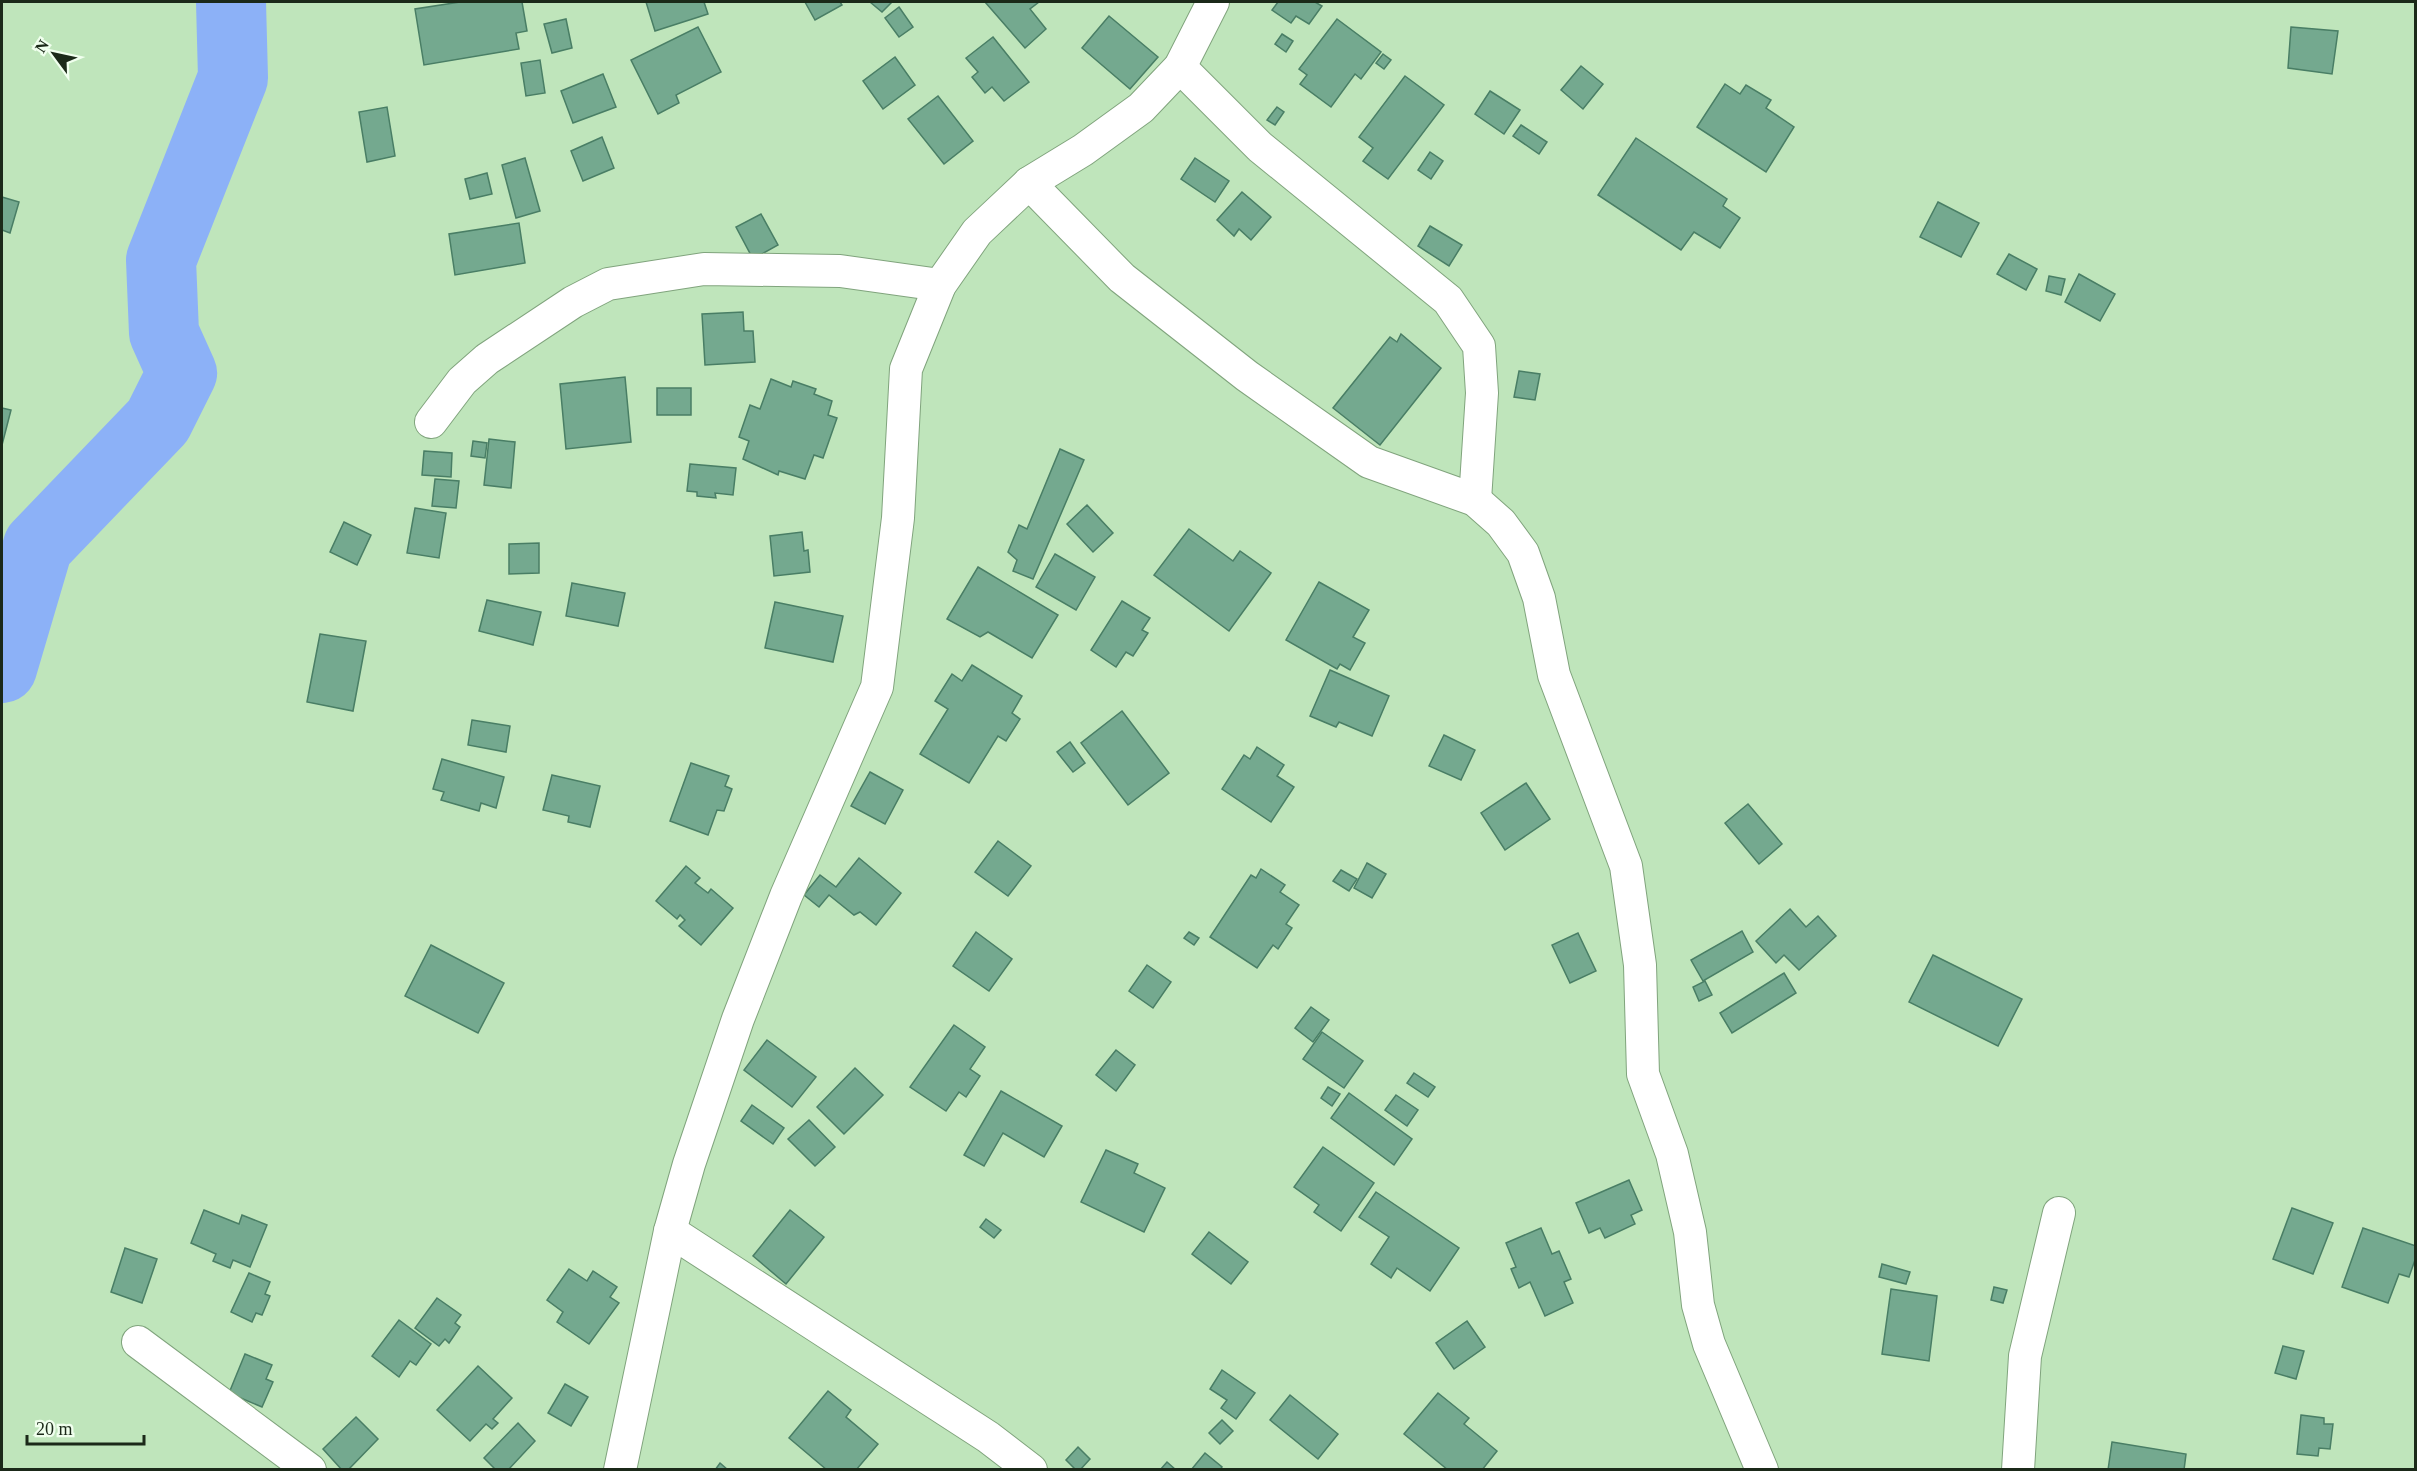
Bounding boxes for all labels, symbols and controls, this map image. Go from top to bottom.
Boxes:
north arrow [24,24,84,84]
text: N [32,36,52,56]
scale bar [27,1408,144,1446]
text: 20 m [36,1419,73,1439]

